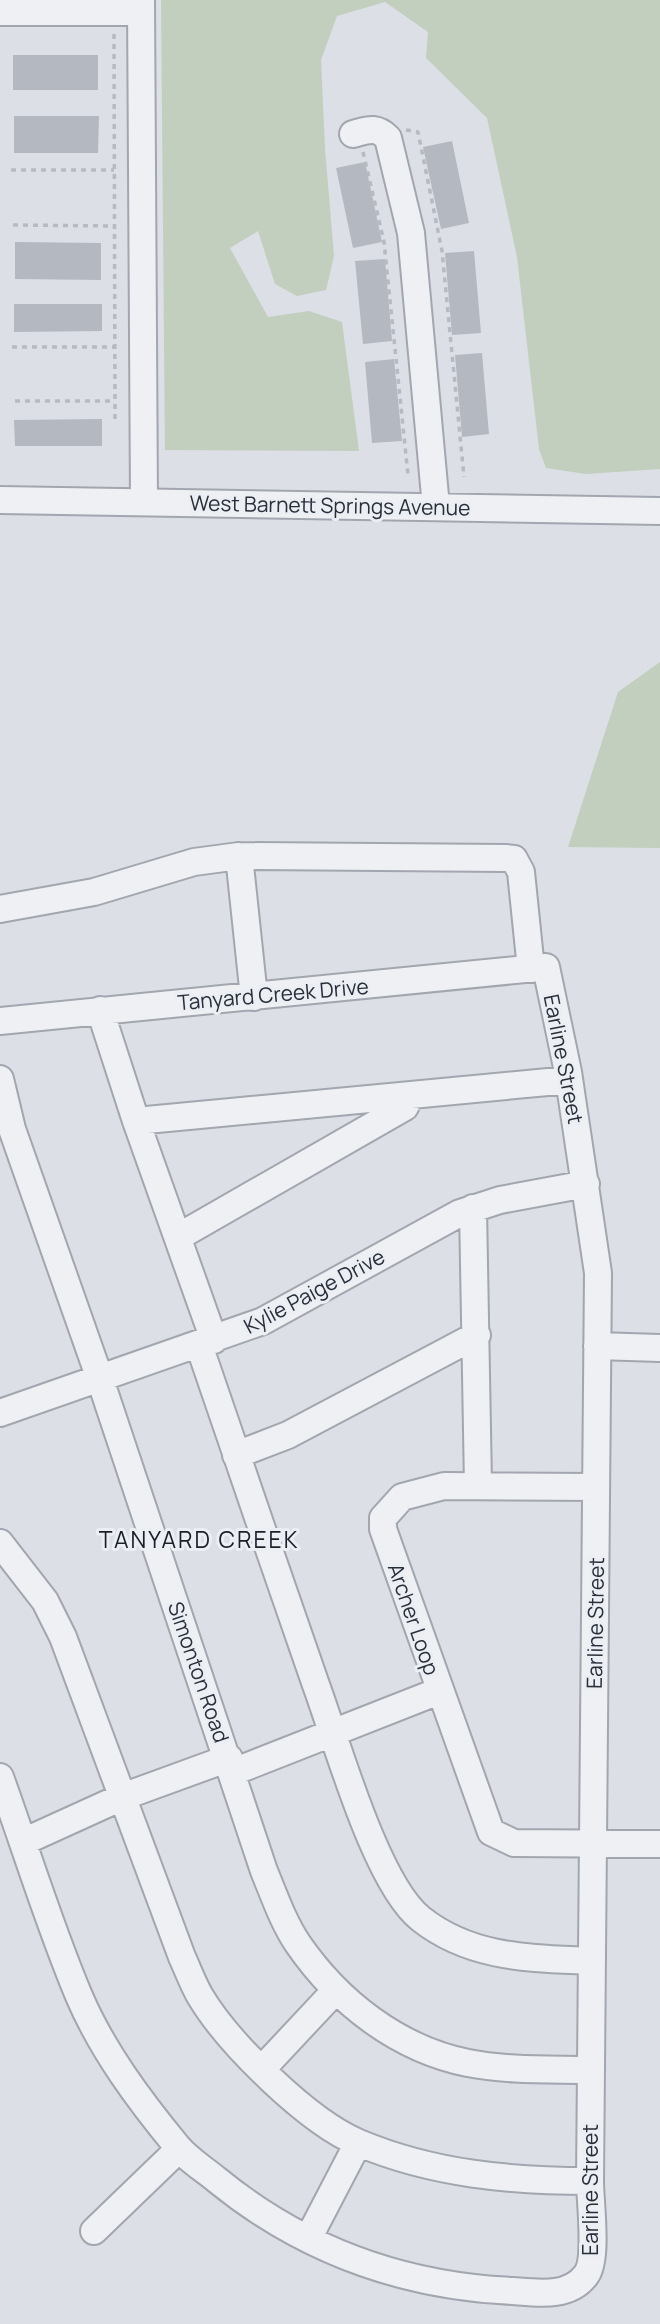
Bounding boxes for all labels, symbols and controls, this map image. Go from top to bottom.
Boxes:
street label: West Barnett Springs Avenue [189,489,471,521]
street label: Tanyard Creek Drive [176,972,370,1016]
street label: Earline Street [538,992,590,1126]
street label: Kylie Paige Drive [239,1242,389,1340]
district label: TANYARD CREEK [99,1523,299,1555]
street label: Earline Street [580,1557,610,1689]
street label: Archer Loop [382,1559,446,1679]
street label: Simonton Road [162,1598,236,1746]
street label: Earline Street [576,2124,604,2256]

